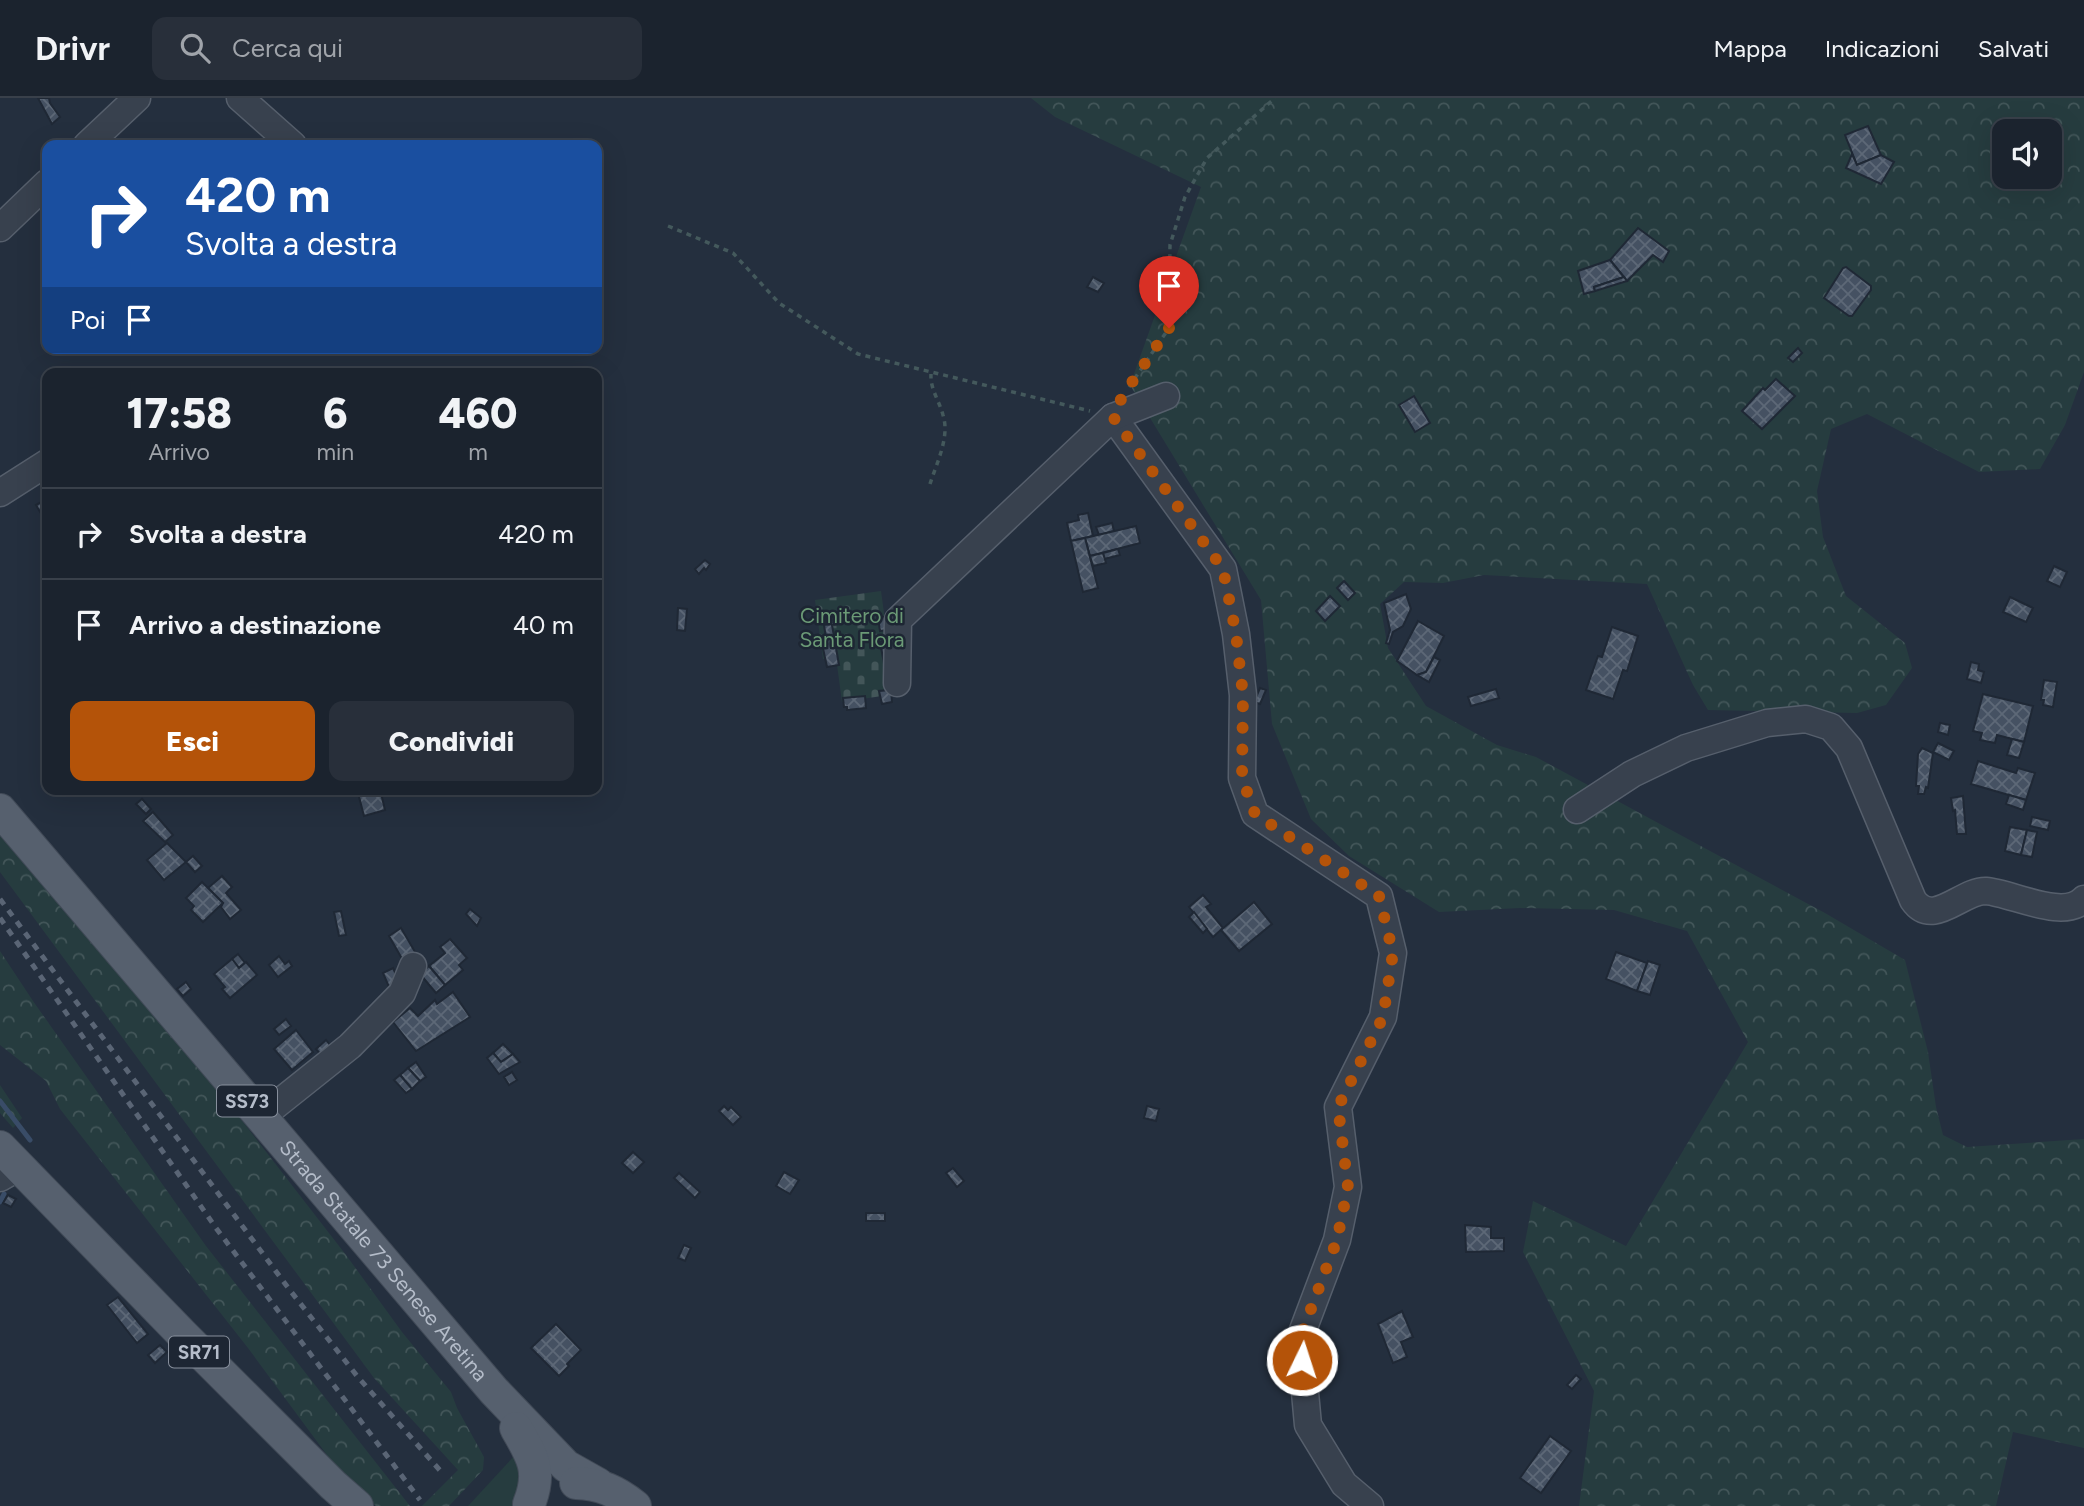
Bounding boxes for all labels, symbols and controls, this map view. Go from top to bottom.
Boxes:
search box [152,17,642,80]
text: Drivr [35,29,110,68]
icon: search [176,29,214,67]
text: Cerca qui [232,32,343,64]
text: Mappa [1714,34,1787,63]
text: Indicazioni [1825,34,1940,63]
text: Salvati [1978,34,2049,63]
map controls [1992,119,2062,189]
button: sound [1992,119,2062,189]
text: 420 m [185,165,331,224]
icon: right [70,168,161,259]
text: Svolta a destra [185,225,397,263]
pin [1139,256,1199,328]
icon: arrive [1150,267,1188,305]
icon: arrive [120,301,158,339]
text: Poi [70,304,106,336]
text: 17:58 [127,388,232,439]
text: 6 [323,388,348,439]
text: 460 [439,388,517,439]
text: Arrivo [148,438,210,466]
text: min [316,438,354,466]
text: m [468,438,488,466]
icon: right [70,515,108,553]
text: Svolta a destra [129,518,307,550]
text: 420 m [498,518,574,550]
park label: Cimitero di Santa Flora [799,603,905,652]
icon: arrive [70,606,108,644]
text: Arrivo a destinazione [129,609,381,641]
text: 40 m [513,609,574,641]
button: Esci [70,701,315,781]
button: Condividi [329,701,574,781]
road number: SS73 [217,1085,277,1116]
street label: Strada Statale 73 Senese Aretina [274,1135,493,1386]
position arrow [1265,1323,1339,1397]
road number: SR71 [169,1336,229,1368]

